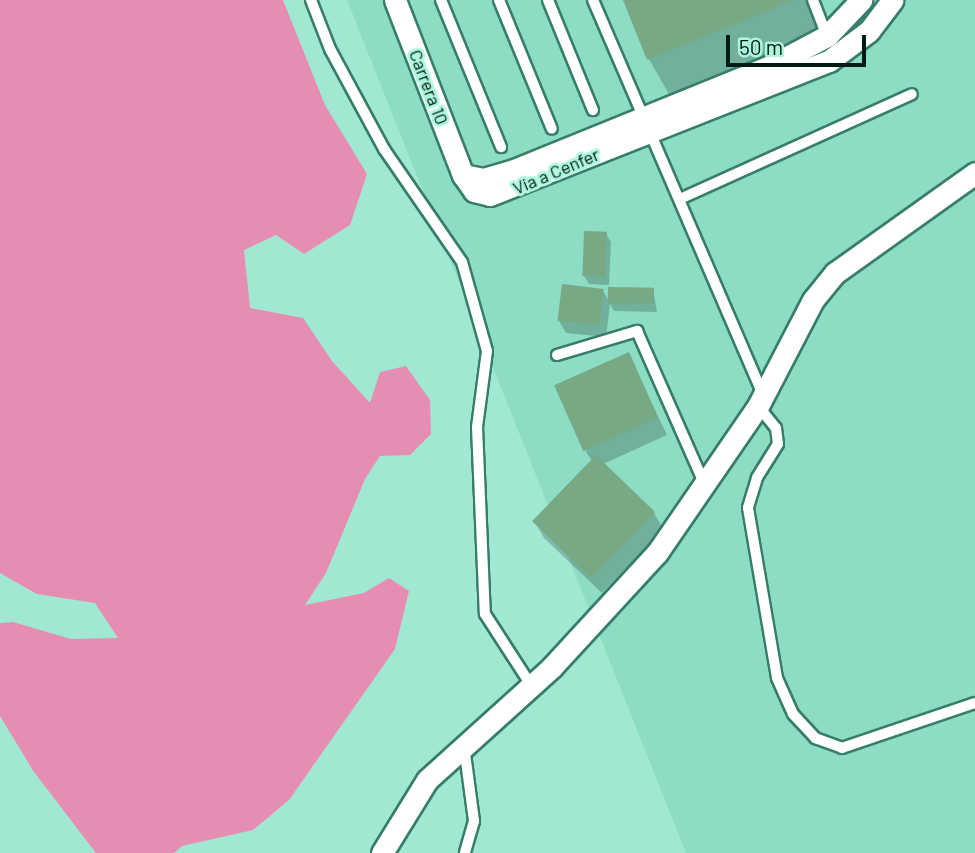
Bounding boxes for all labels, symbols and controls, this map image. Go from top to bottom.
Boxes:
scale bar [730,21,870,65]
text: 50 m [739,34,783,59]
street label: Carrera 10 [405,47,453,127]
street label: Vía a Cenfer [509,143,603,199]

